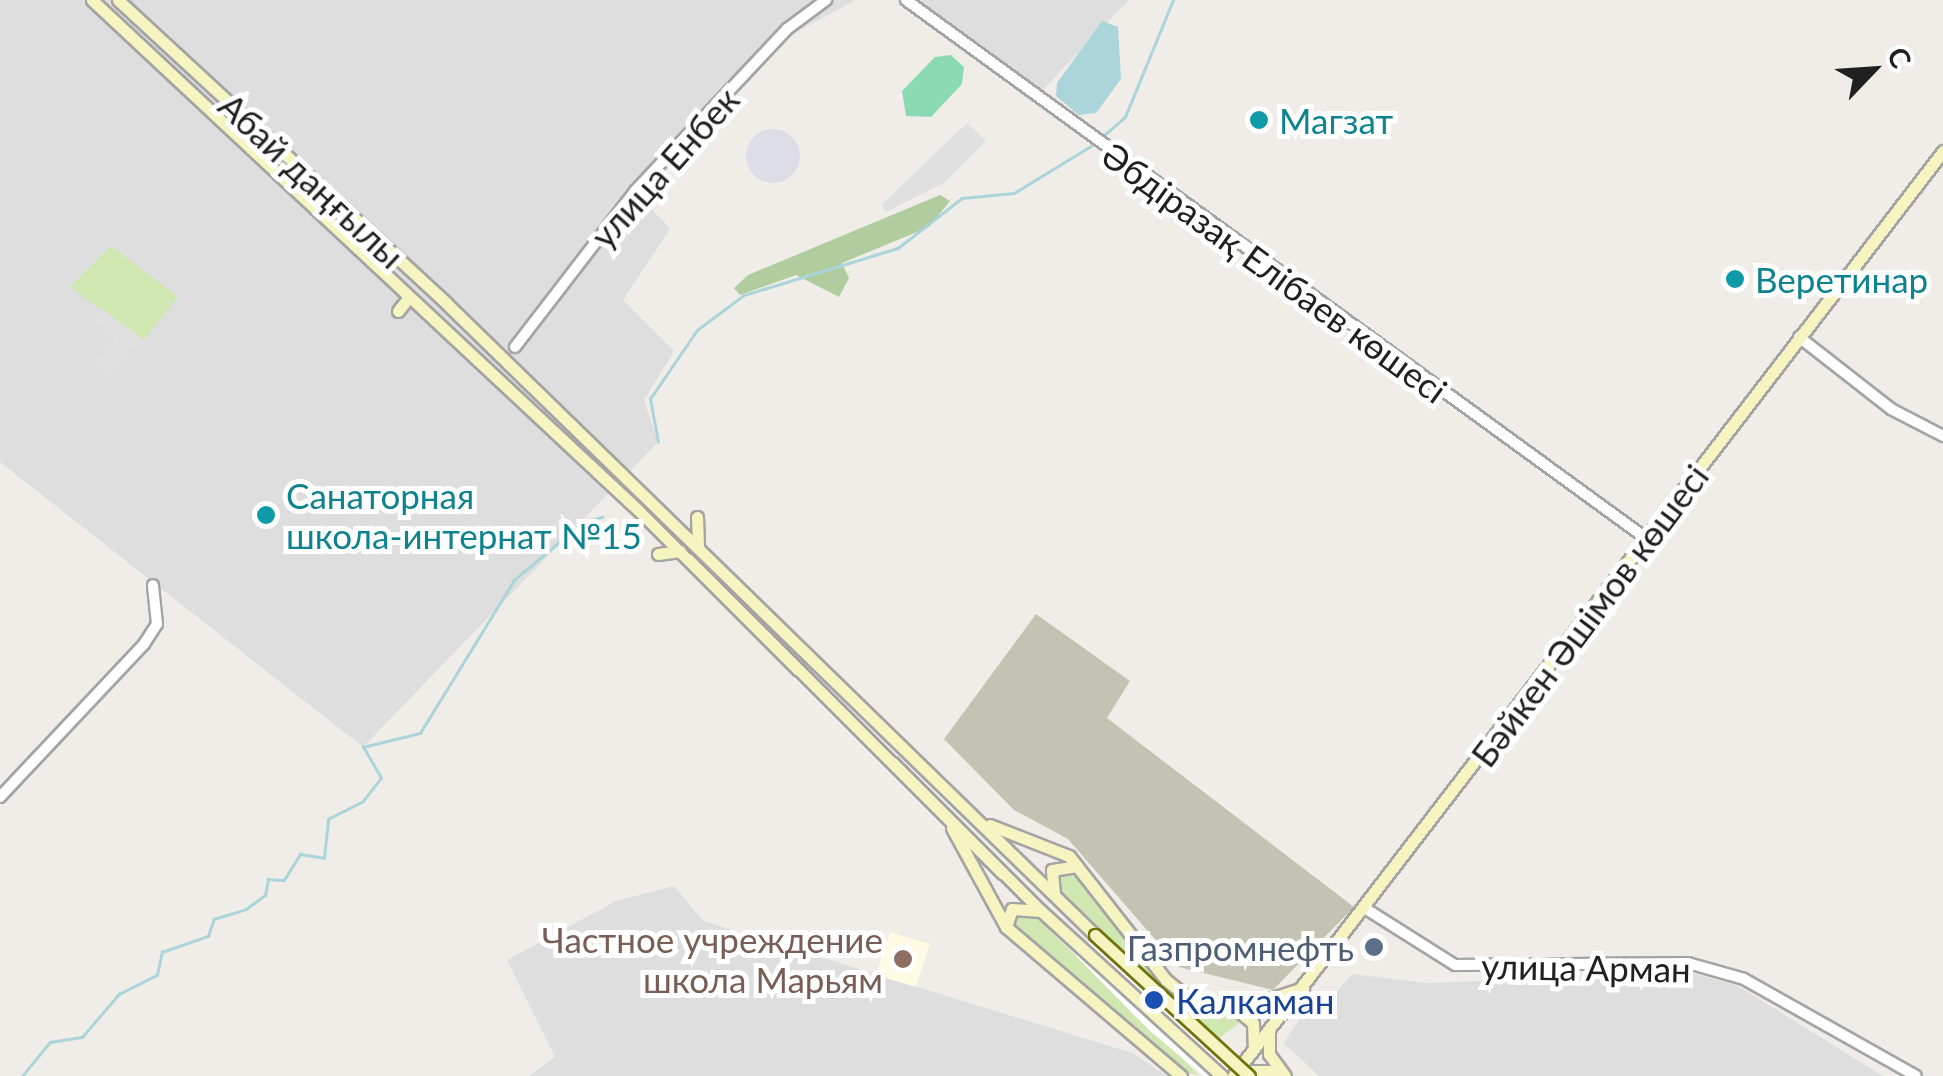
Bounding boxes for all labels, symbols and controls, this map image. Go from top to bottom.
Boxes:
north arrow [1823,20,1923,120]
text: С [1881,42,1920,73]
street label: улица Енбек [581,78,747,256]
street label: Абай даңғылы [211,84,413,276]
place label: Магзат [1279,99,1393,141]
marker: Магзат [1248,109,1270,131]
street label: Әбдіразақ Елібаев көшесі [1095,133,1455,411]
place label: Веретинар [1755,258,1928,300]
marker: Веретинар [1724,268,1746,290]
street label: Бәйкен Әшімов көшесі [1462,456,1716,774]
place label: Санаторная школа-интернат №15 [286,474,642,556]
marker: Санаторная школа-интернат №15 [255,504,277,526]
place label: Частное учреждение школа Марьям [542,918,883,1000]
place label: Газпромнефть [1127,926,1354,968]
marker: Газпромнефть [1363,936,1385,958]
street label: улица Арман [1481,944,1691,990]
marker: Частное учреждение школа Марьям [892,948,914,970]
place label: Калкаман [1176,979,1334,1021]
marker: Калкаман [1141,987,1167,1013]

